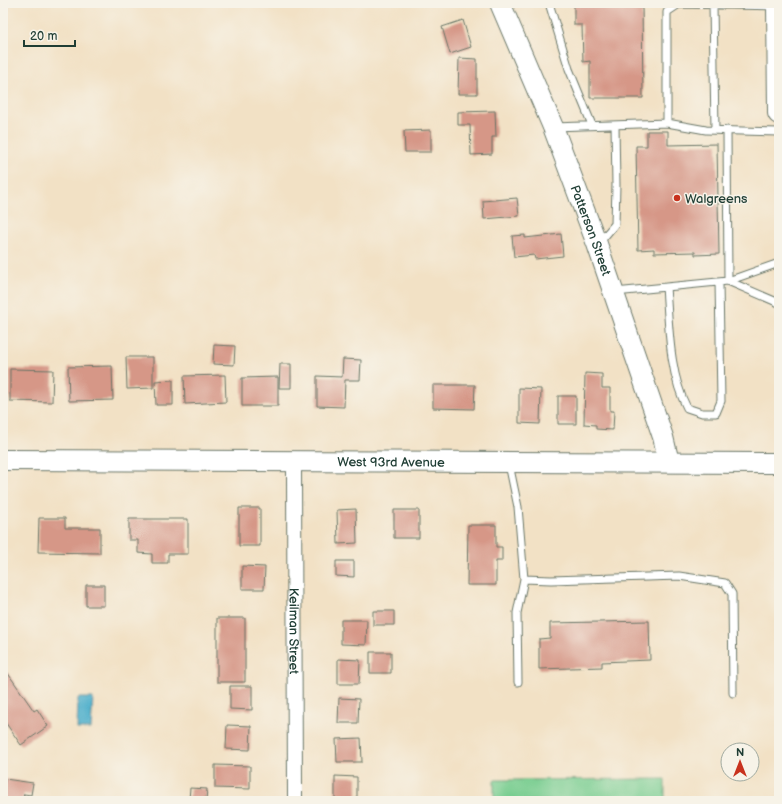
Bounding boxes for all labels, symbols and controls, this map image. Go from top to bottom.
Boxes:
scale bar [24,22,75,48]
text: 20 m [30,29,57,44]
street label: Patterson Street [567,183,614,278]
place label: Walgreens [685,191,748,207]
marker: Walgreens [672,193,682,203]
street label: West 93rd Avenue [337,454,445,471]
street label: Keilman Street [285,588,302,674]
north arrow [720,742,760,782]
text: N [736,746,744,759]

